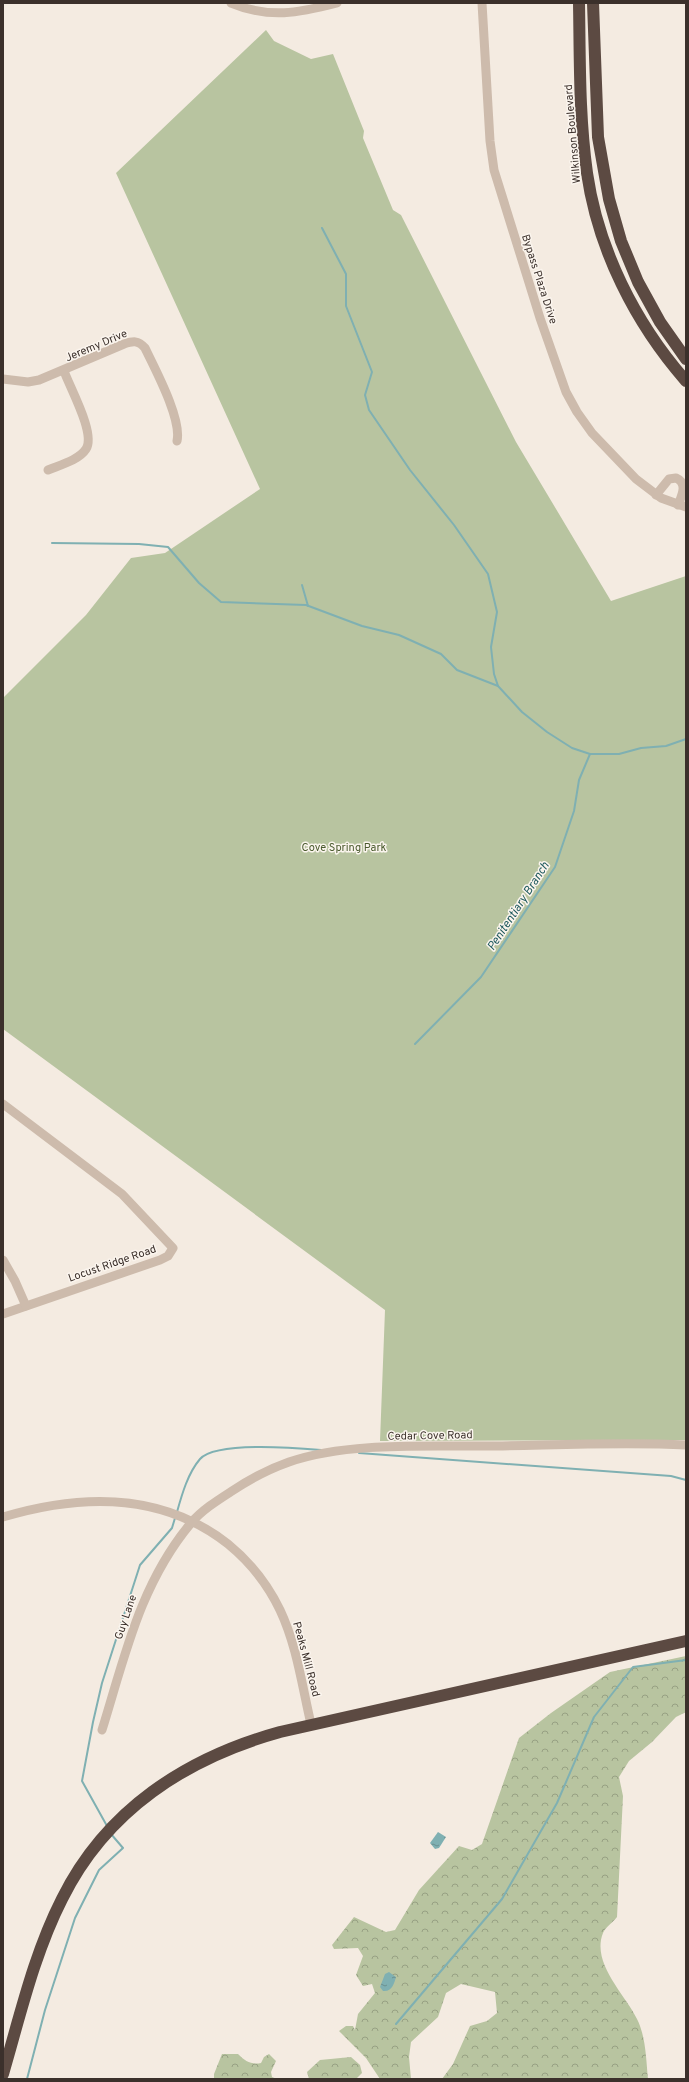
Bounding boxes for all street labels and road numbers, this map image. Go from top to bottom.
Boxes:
street label: Wilkinson Boulevard [562,84,584,184]
street label: Bypass Plaza Drive [518,233,560,326]
street label: Jeremy Drive [63,327,129,365]
street label: Locust Ridge Road [66,1242,158,1286]
street label: Cedar Cove Road [387,1428,473,1444]
street label: Guy Lane [112,1593,140,1642]
street label: Peaks Mill Road [289,1620,323,1698]

